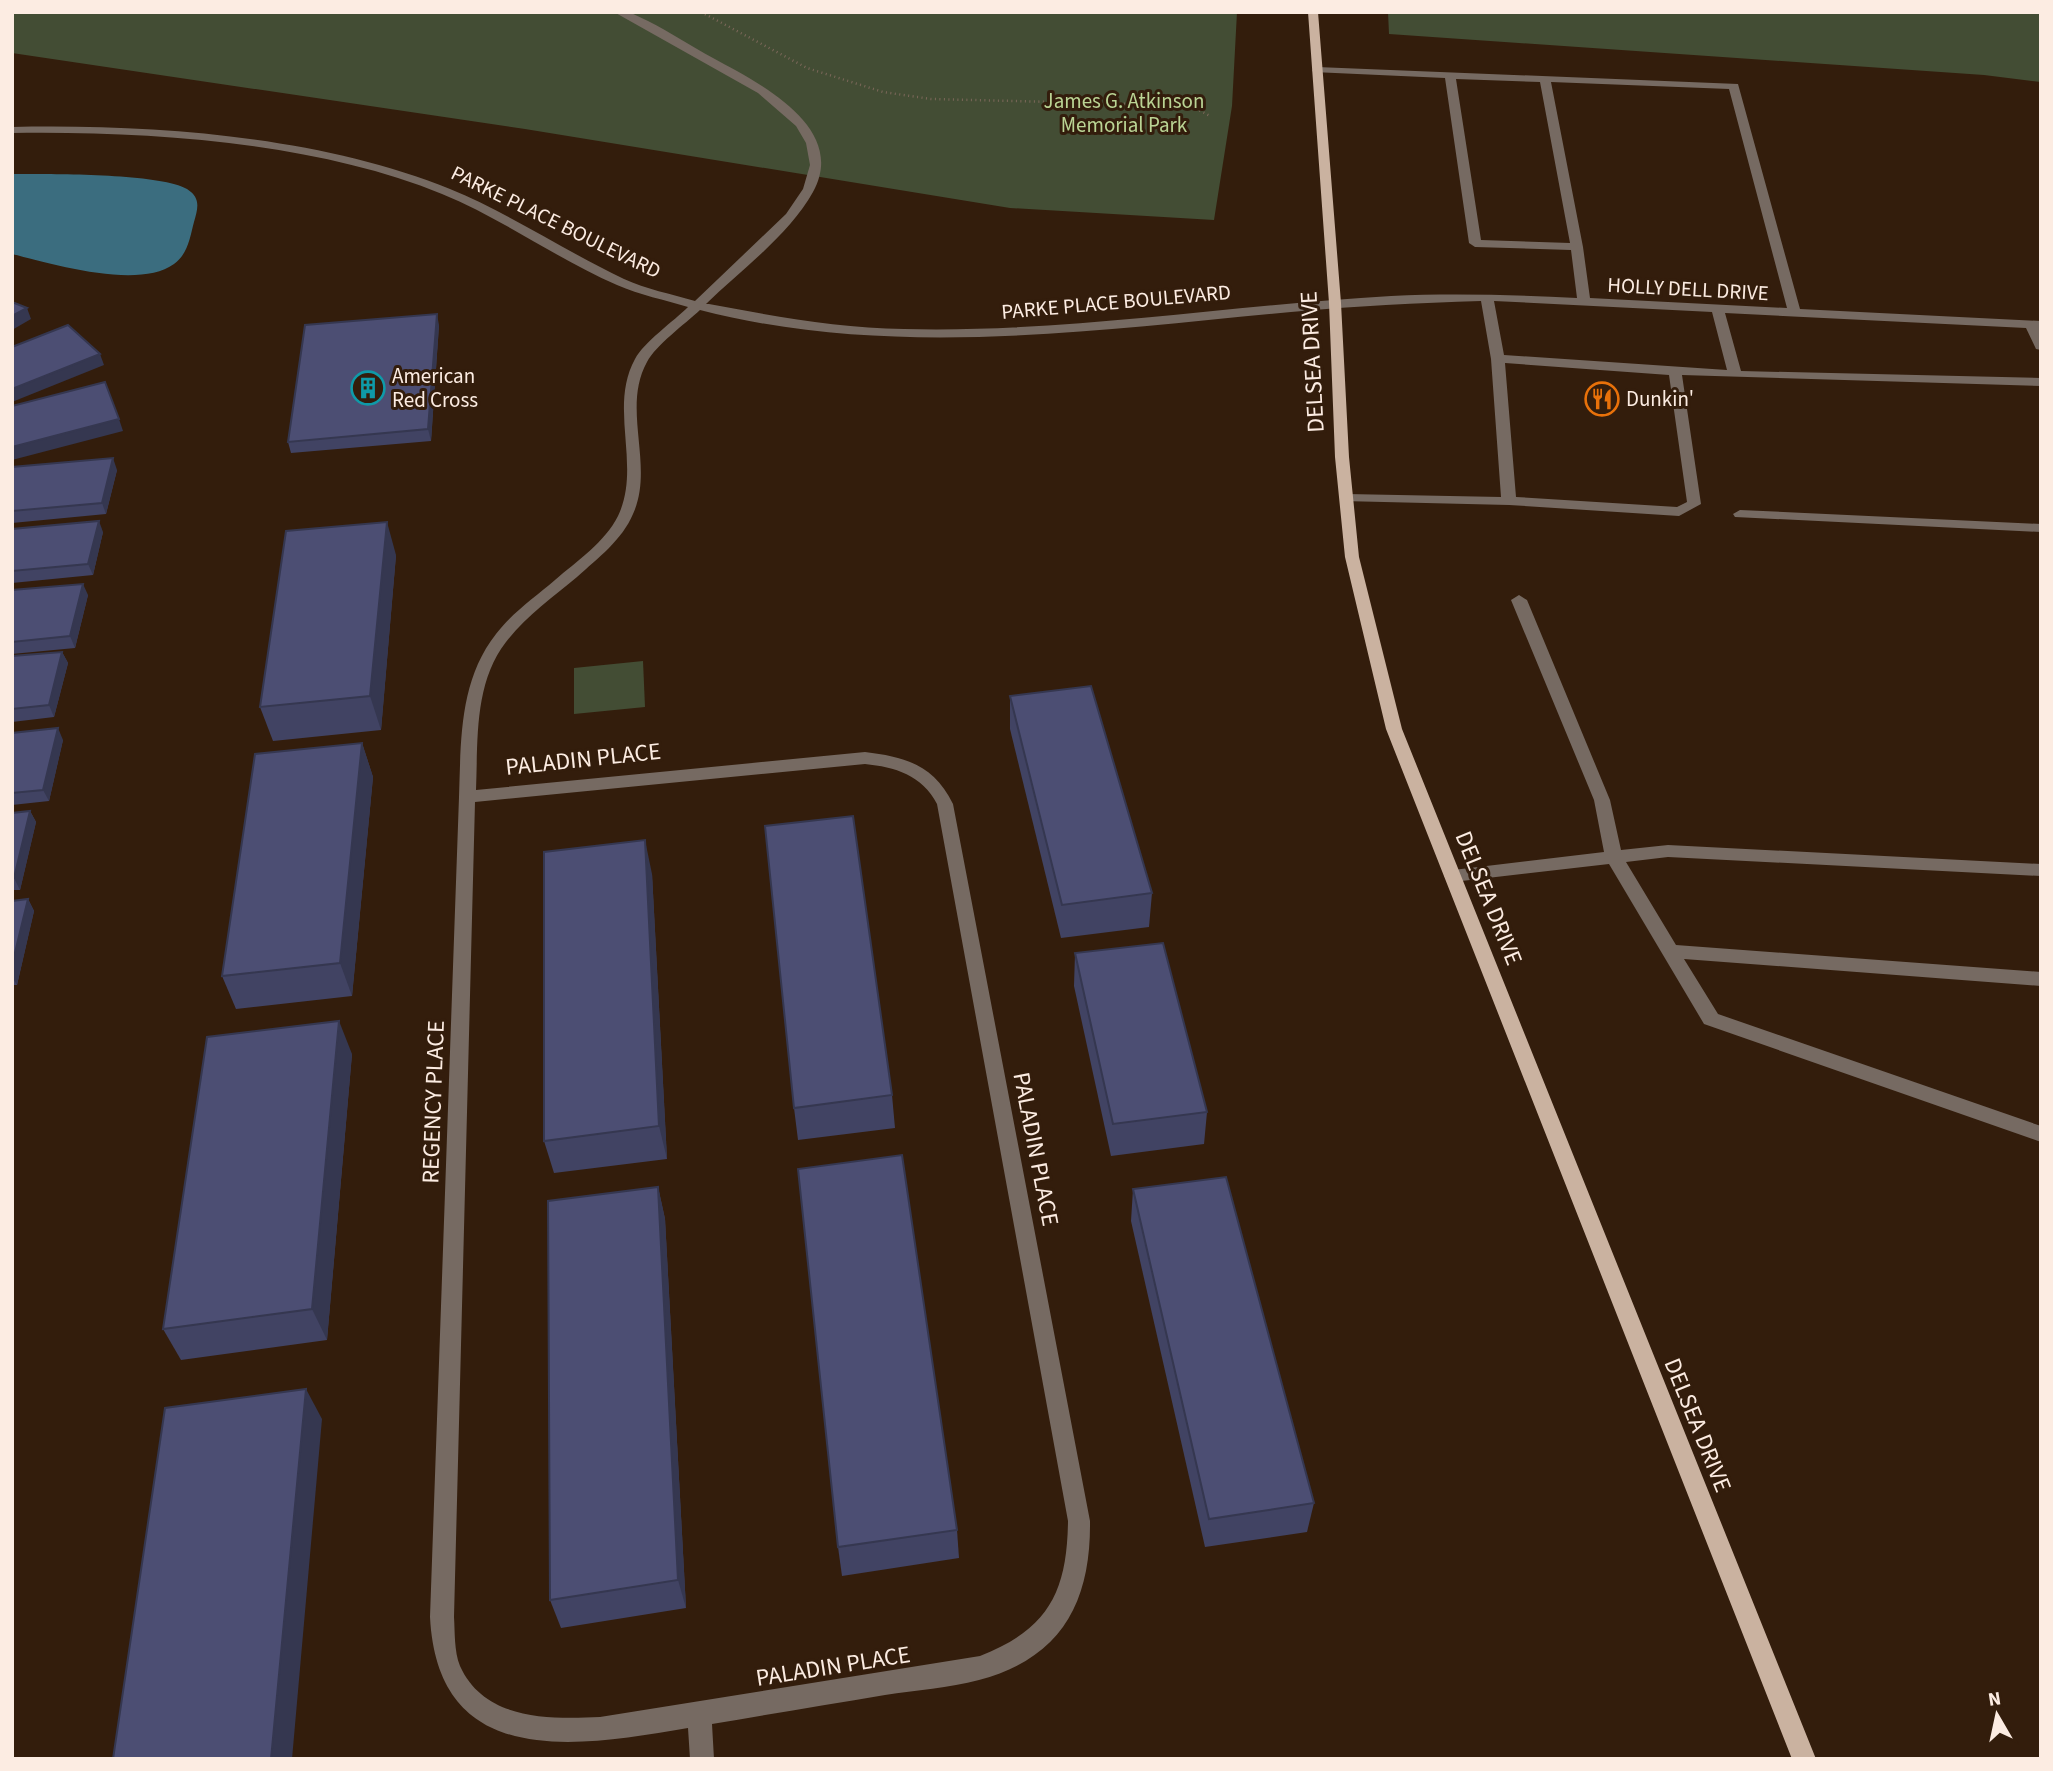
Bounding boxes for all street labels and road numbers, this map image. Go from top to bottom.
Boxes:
street label: PARKE PLACE BOULEVARD [446,158,666,286]
street label: HOLLY DELL DRIVE [1607,270,1769,308]
street label: PARKE PLACE BOULEVARD [1000,277,1232,327]
street label: DELSEA DRIVE [1291,290,1334,434]
street label: PALADIN PLACE [504,734,663,785]
street label: DELSEA DRIVE [1446,826,1531,970]
street label: REGENCY PLACE [413,1020,454,1184]
street label: PALADIN PLACE [1003,1069,1068,1229]
street label: DELSEA DRIVE [1655,1353,1740,1497]
street label: PALADIN PLACE [753,1637,913,1696]

